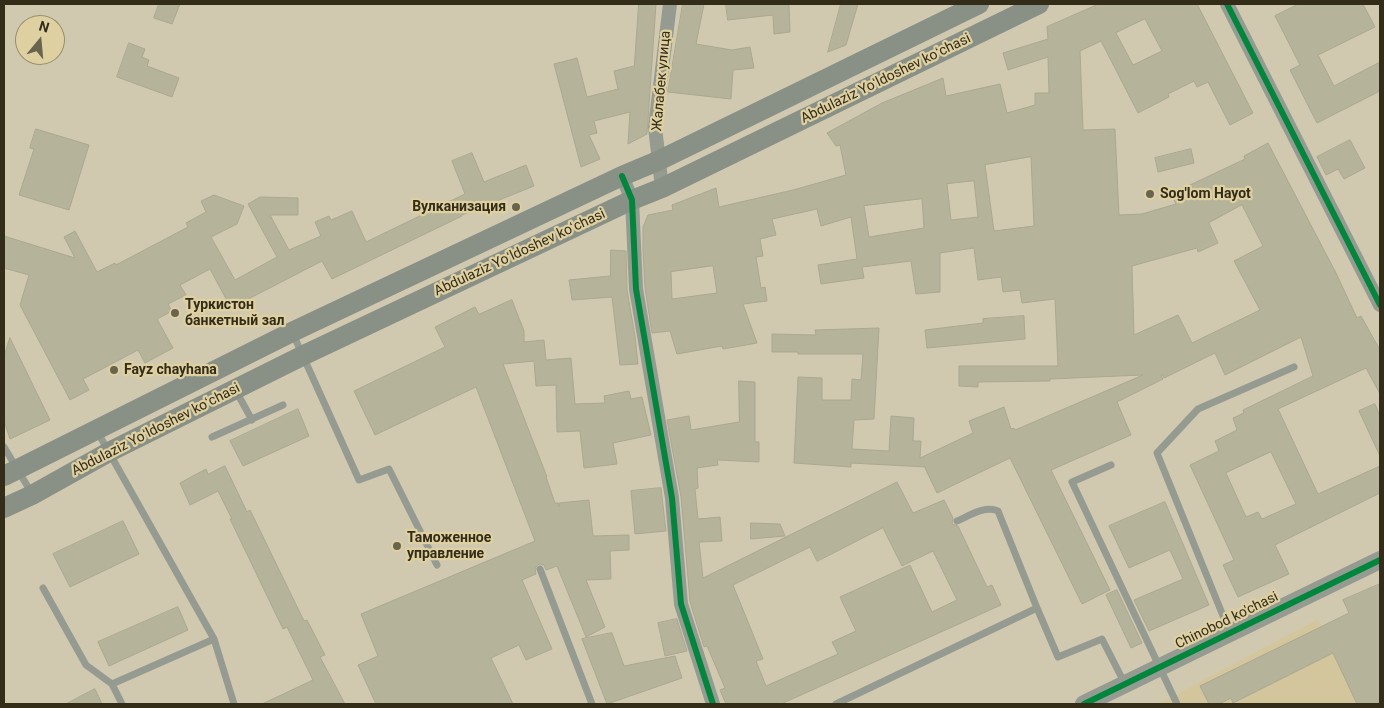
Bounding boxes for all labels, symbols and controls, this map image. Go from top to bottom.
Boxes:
north arrow [15,15,65,65]
text: N [37,18,51,36]
street label: Жалабек улица [649,30,675,132]
street label: Abdulaziz Yoʻldoshev koʻchasi [798,31,974,127]
place label: Sog'lom Hayot [1160,186,1251,202]
marker: Sog'lom Hayot [1144,188,1156,200]
place label: Вулканизация [412,199,506,215]
marker: Вулканизация [510,201,522,213]
street label: Abdulaziz Yoʻldoshev koʻchasi [432,206,608,300]
place label: Туркистон банкетный зал [185,297,284,330]
marker: Туркистон банкетный зал [169,307,181,319]
place label: Fayz chayhana [124,362,217,378]
marker: Fayz chayhana [108,364,120,376]
street label: Abdulaziz Yoʻldoshev koʻchasi [69,380,243,480]
place label: Таможенное управление [407,530,491,562]
marker: Таможенное управление [391,540,403,552]
street label: Chinobod ko'chasi [1173,589,1281,653]

